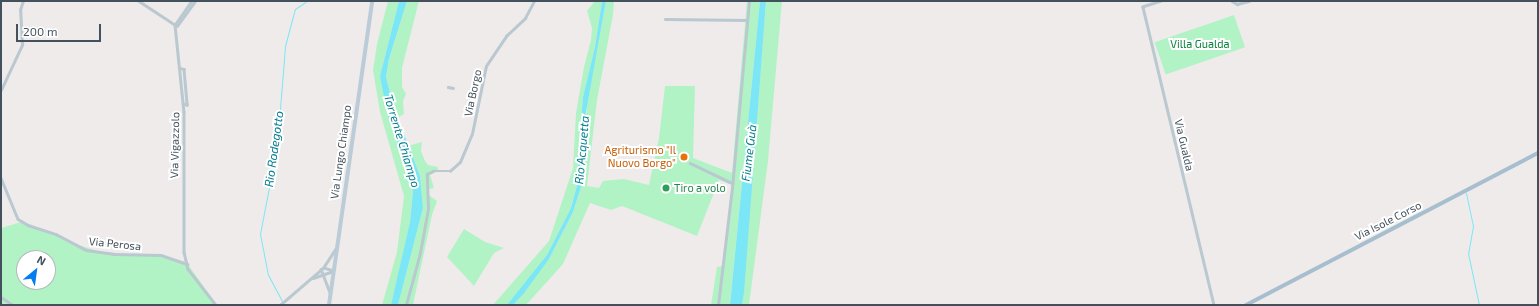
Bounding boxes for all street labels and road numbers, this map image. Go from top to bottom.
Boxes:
street label: Via Borgo [462,68,484,118]
street label: Via Lungo Chiampo [328,104,354,200]
street label: Via Vigazzolo [168,112,182,178]
street label: Via Gualda [1172,118,1196,172]
street label: Via Isole Corso [1352,199,1424,243]
street label: Via Perosa [88,235,142,253]

